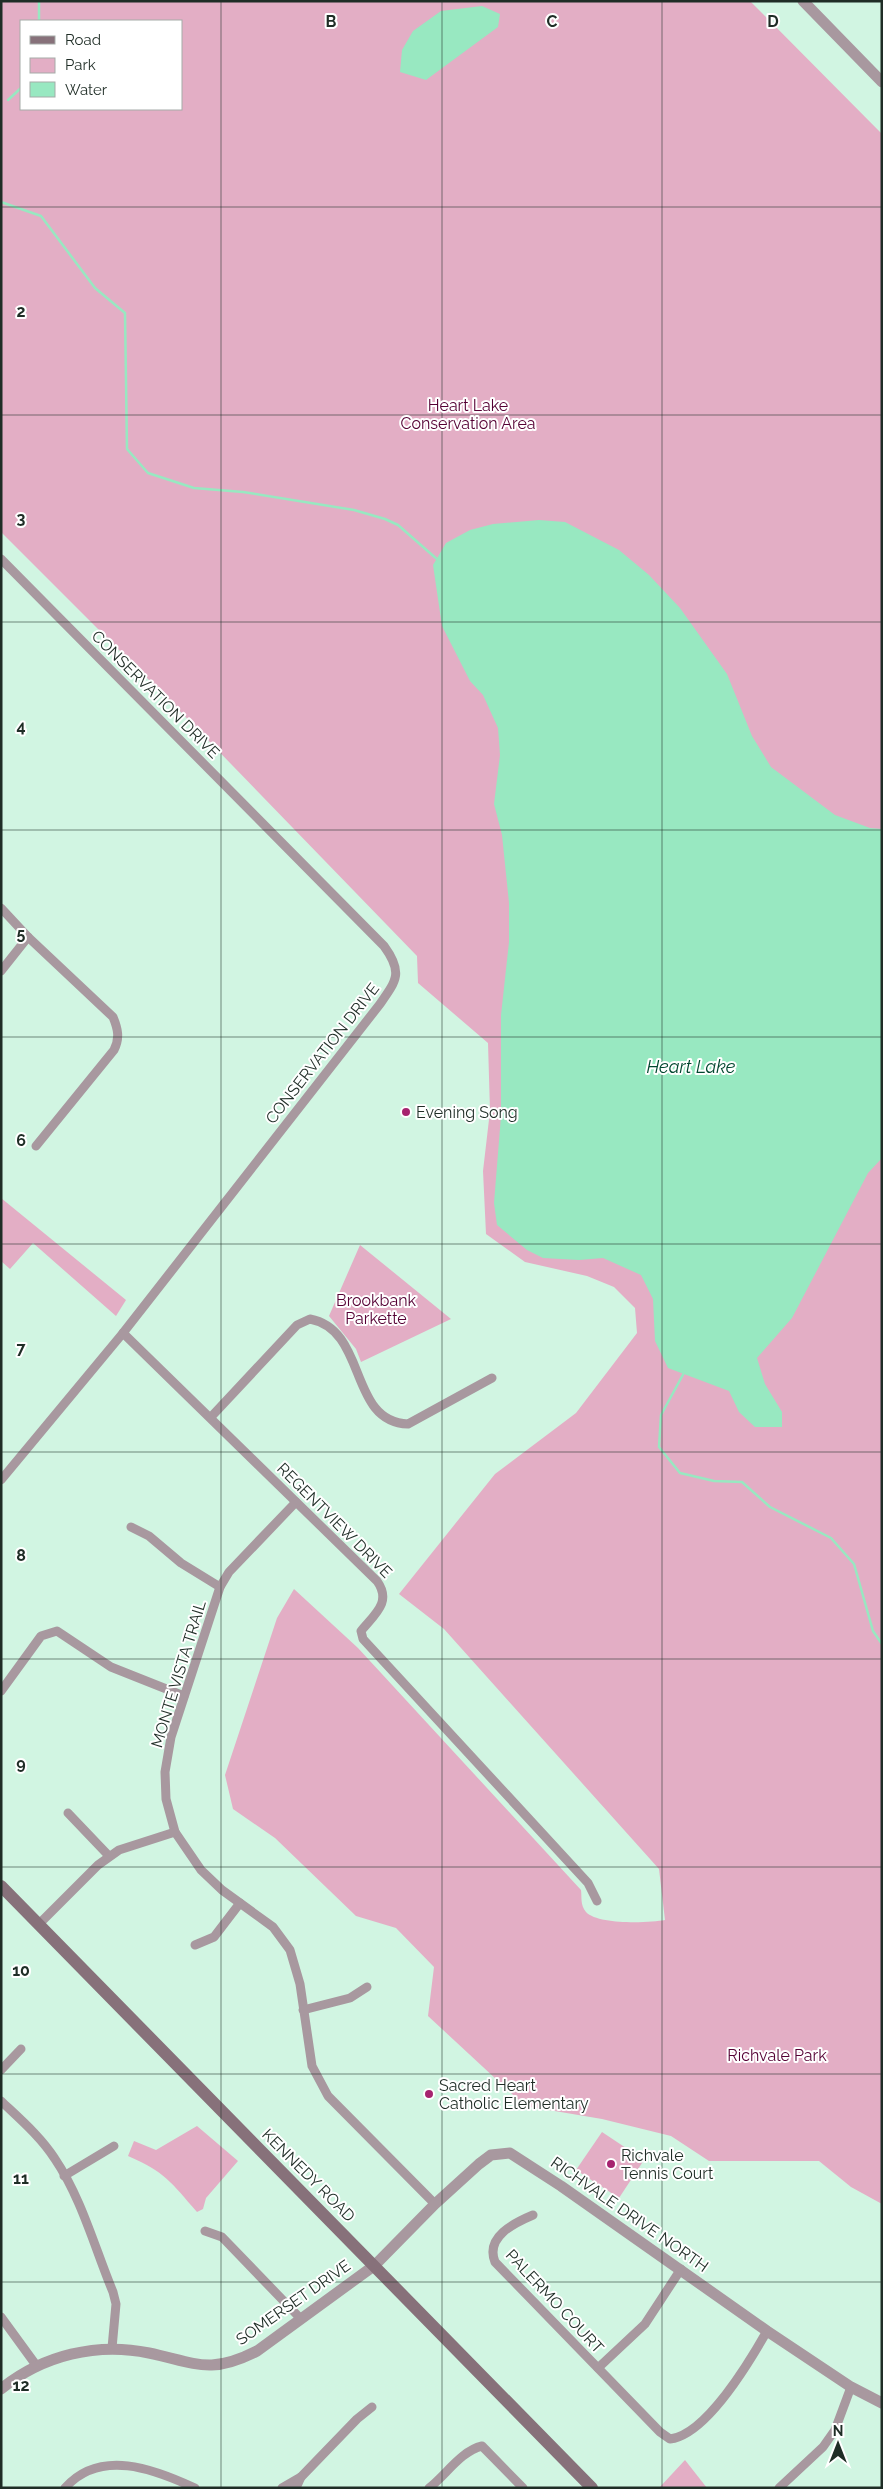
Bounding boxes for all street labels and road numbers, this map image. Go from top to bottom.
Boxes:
street label: CONSERVATION DRIVE [88,626,224,762]
street label: CONSERVATION DRIVE [262,979,383,1127]
street label: REGENTVIEW DRIVE [273,1459,396,1582]
street label: MONTE VISTA TRAIL [147,1598,210,1750]
street label: KENNEDY ROAD [258,2125,359,2226]
street label: RICHVALE DRIVE NORTH [547,2153,712,2276]
street label: PALERMO COURT [502,2246,608,2357]
street label: SOMERSET DRIVE [232,2256,354,2349]

